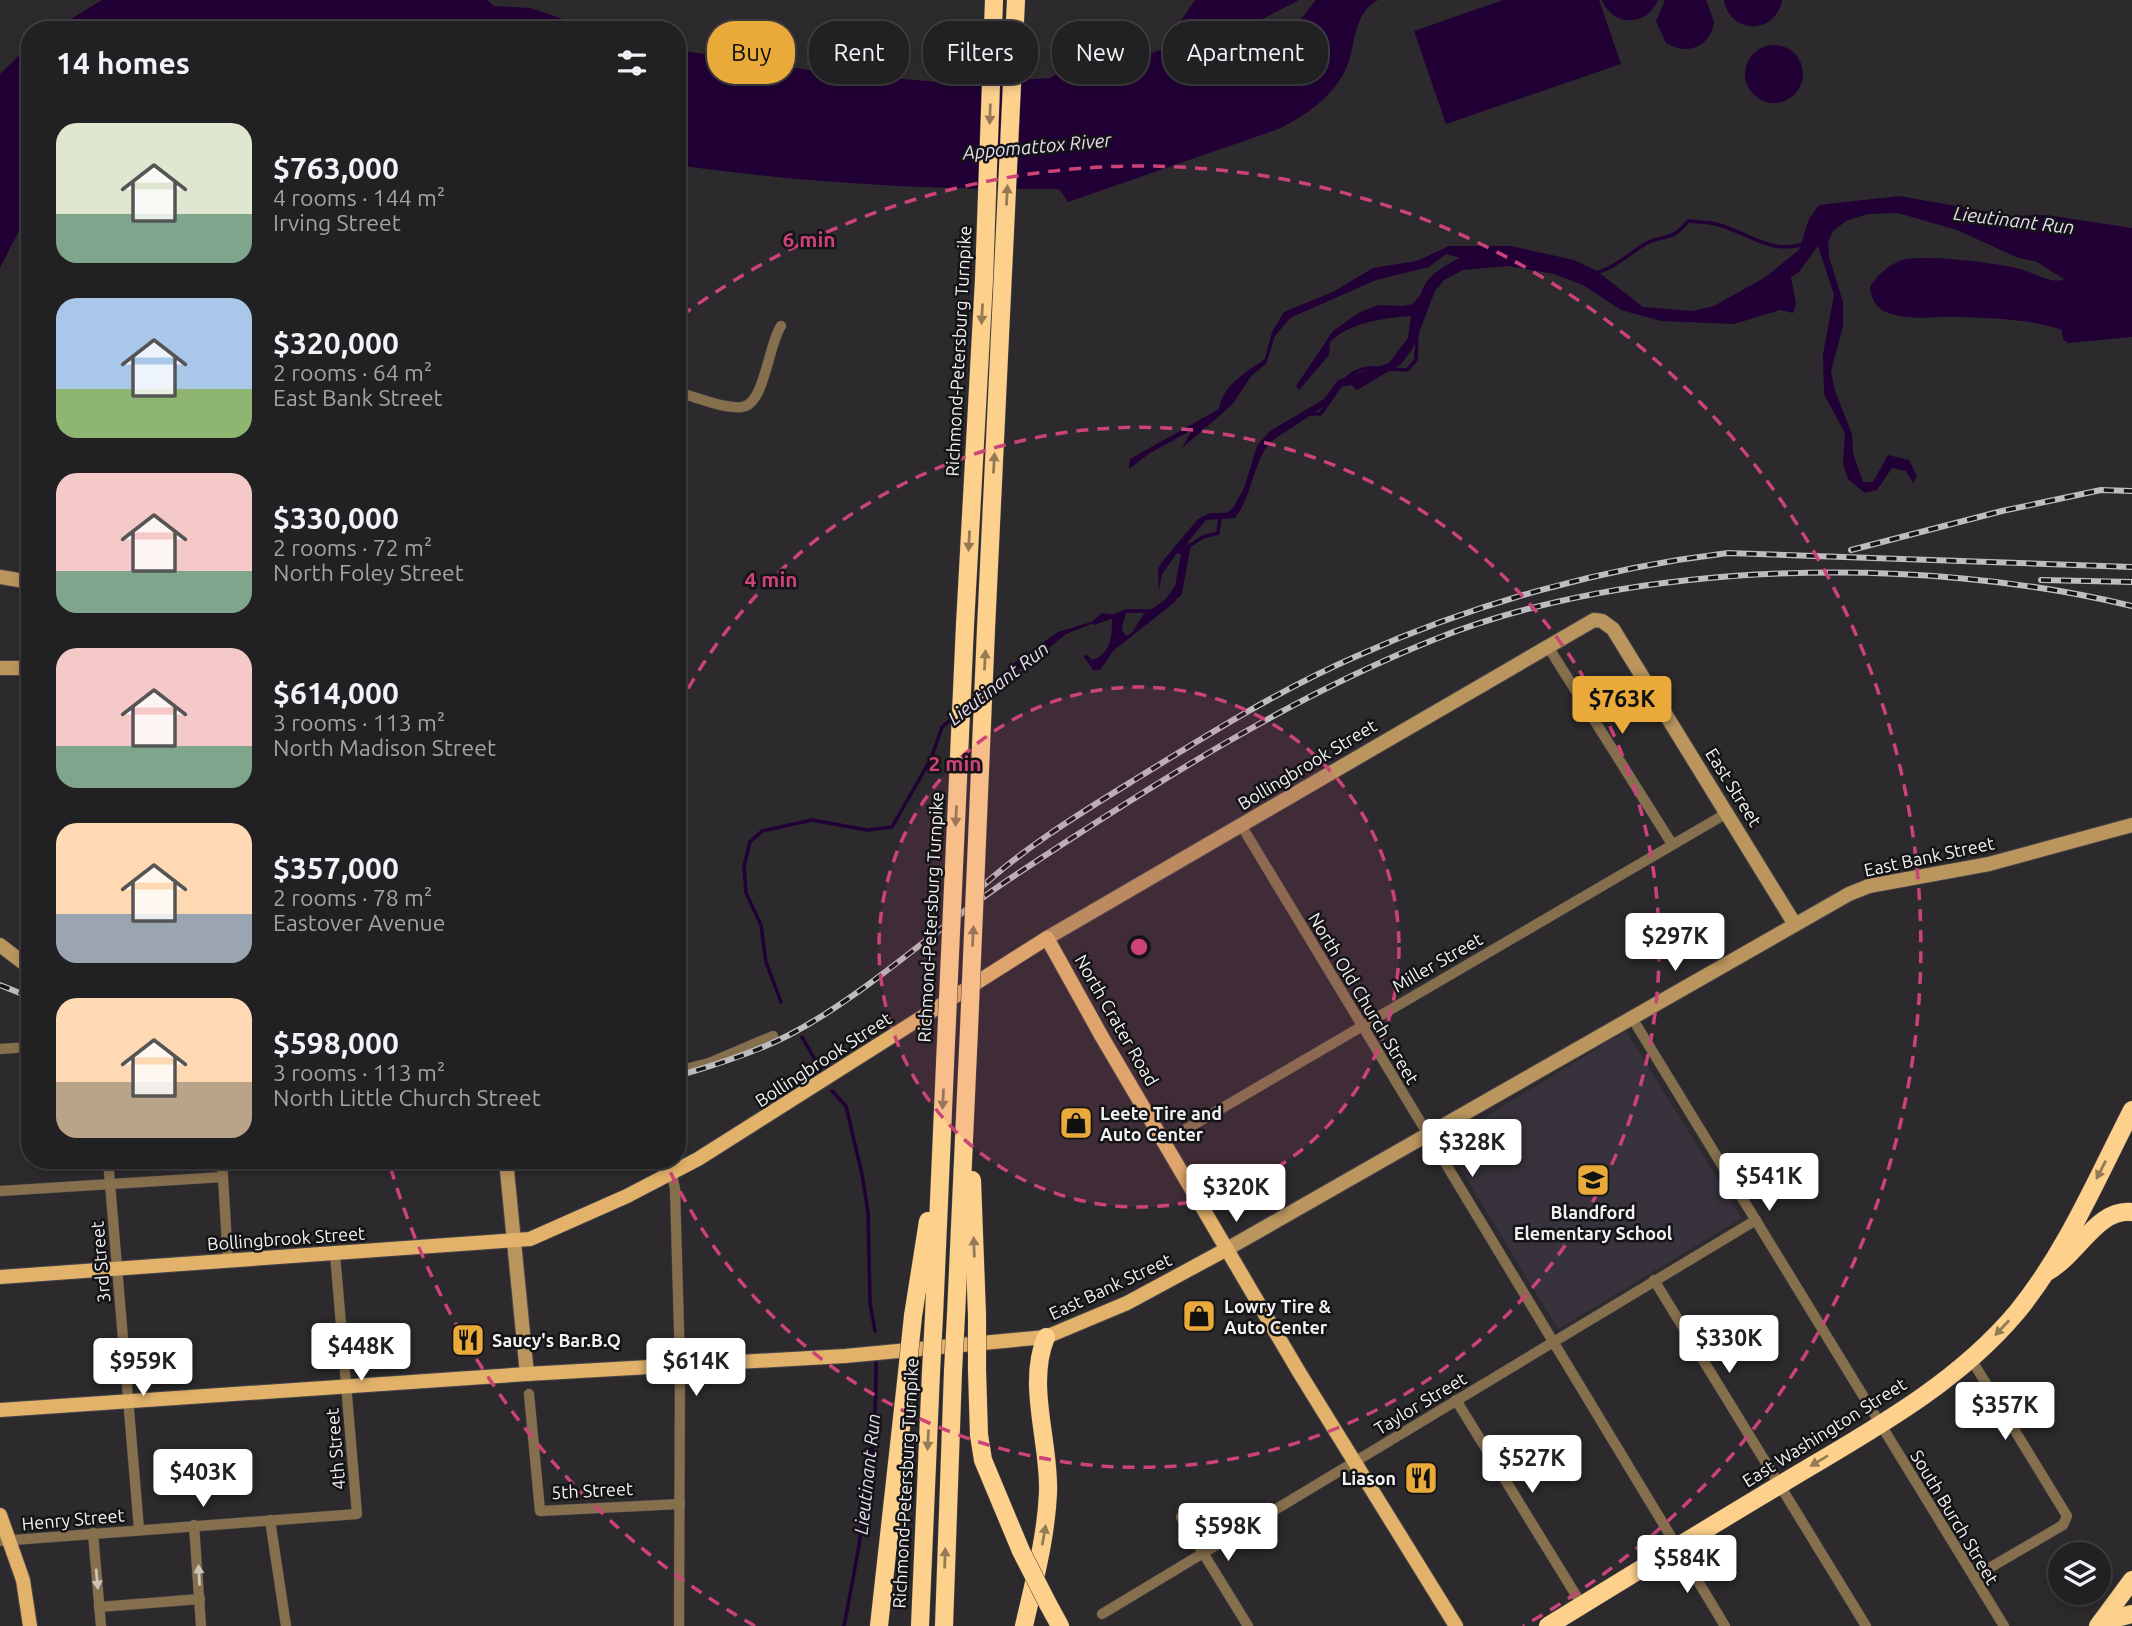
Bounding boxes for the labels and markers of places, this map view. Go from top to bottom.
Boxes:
pin: $763K [1573,676,1671,736]
pin: $297K [1626,914,1724,973]
centre of rings [1127,935,1151,959]
place label: Leete Tire and Auto Center [1100,1103,1222,1144]
shop icon: Leete Tire and Auto Center [1057,1104,1095,1142]
pin: $328K [1423,1120,1521,1179]
pin: $541K [1720,1154,1818,1213]
school or university icon: Blandford Elementary School [1574,1161,1612,1199]
pin: $320K [1187,1164,1285,1224]
place label: Blandford Elementary School [1514,1202,1673,1243]
place label: Lowry Tire & Auto Center [1224,1296,1332,1337]
shop icon: Lowry Tire & Auto Center [1180,1297,1218,1335]
pin: $330K [1680,1316,1778,1375]
restaurant icon: Saucy's Bar.B.Q [449,1321,487,1359]
pin: $448K [312,1324,410,1383]
place label: Saucy's Bar.B.Q [492,1330,621,1350]
pin: $959K [94,1338,192,1398]
pin: $614K [647,1338,745,1398]
pin: $357K [1956,1382,2054,1442]
pin: $527K [1483,1436,1581,1495]
pin: $403K [154,1450,252,1509]
restaurant icon: Liason [1402,1459,1440,1497]
place label: Liason [1341,1468,1396,1488]
pin: $598K [1179,1504,1277,1563]
pin: $584K [1638,1536,1736,1595]

